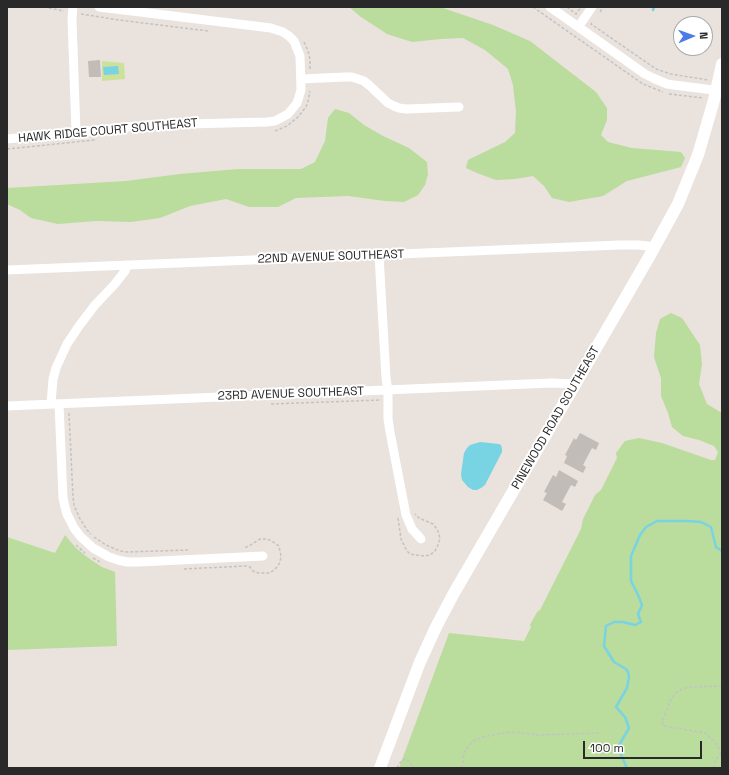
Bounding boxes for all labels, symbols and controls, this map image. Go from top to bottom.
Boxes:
north arrow [673,16,713,56]
text: N [697,32,711,40]
street label: HAWK RIDGE COURT SOUTHEAST [18,116,198,146]
street label: 22ND AVENUE SOUTHEAST [257,247,405,267]
street label: PINEWOOD ROAD SOUTHEAST [509,344,603,492]
street label: 23RD AVENUE SOUTHEAST [217,384,365,404]
scale bar [585,733,704,759]
text: 100 m [590,740,624,756]

